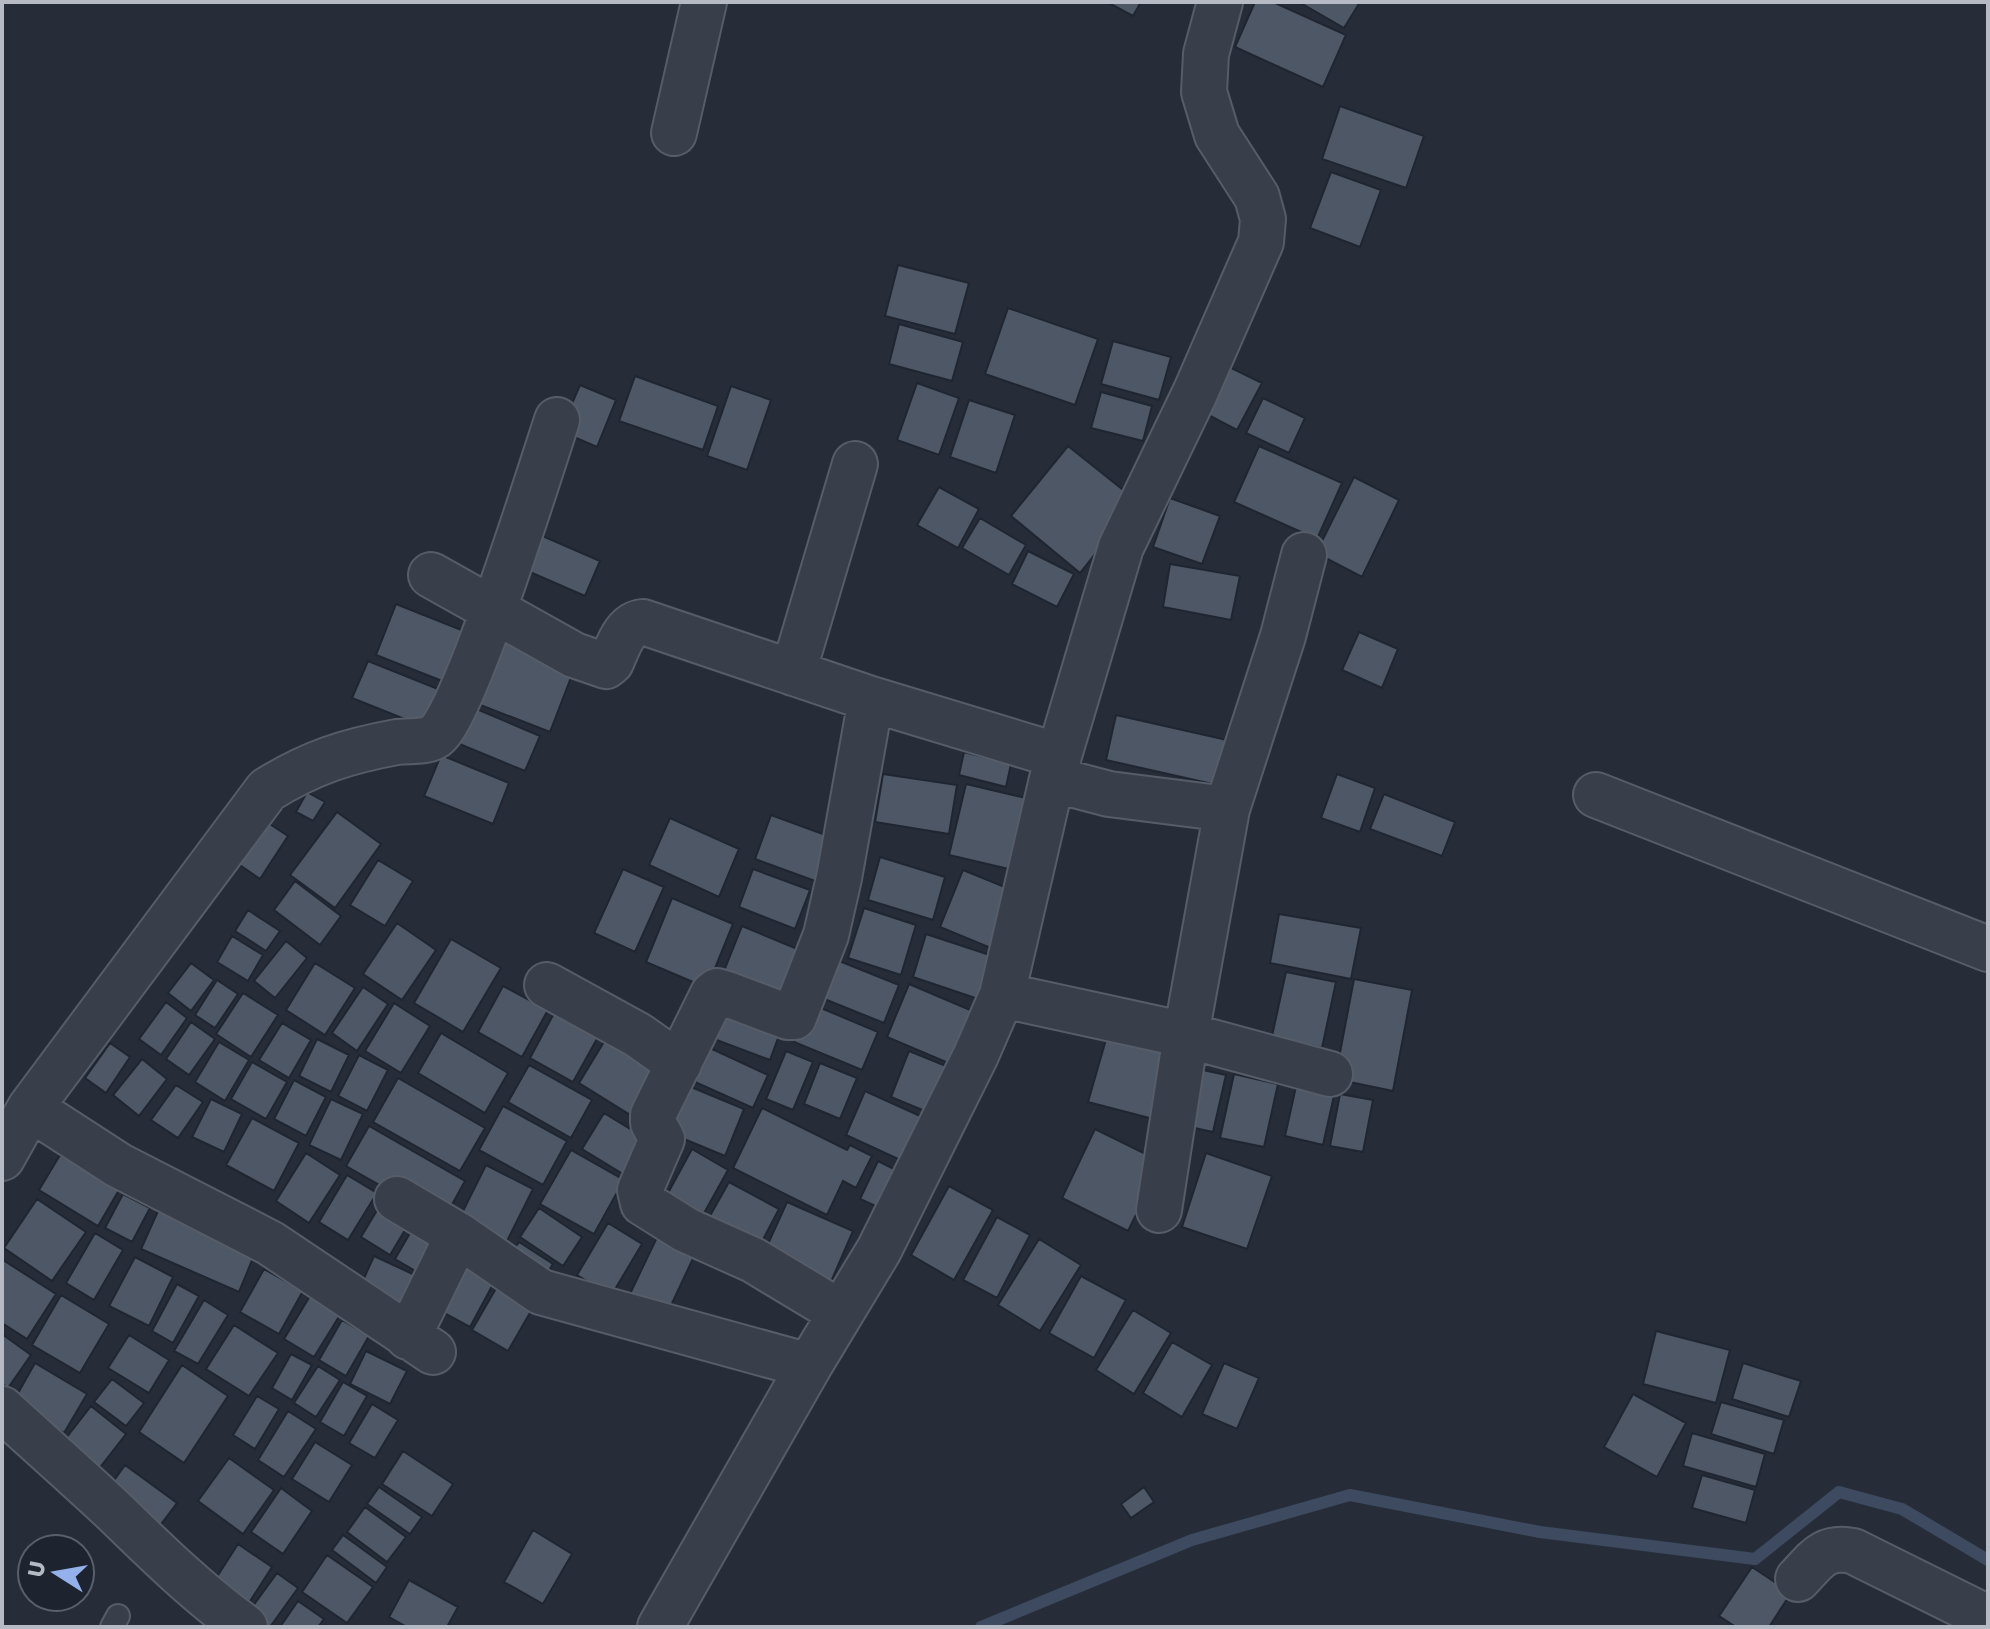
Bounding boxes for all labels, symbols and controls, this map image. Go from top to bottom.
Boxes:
north arrow [16,1533,96,1613]
text: U [20,1559,54,1580]

